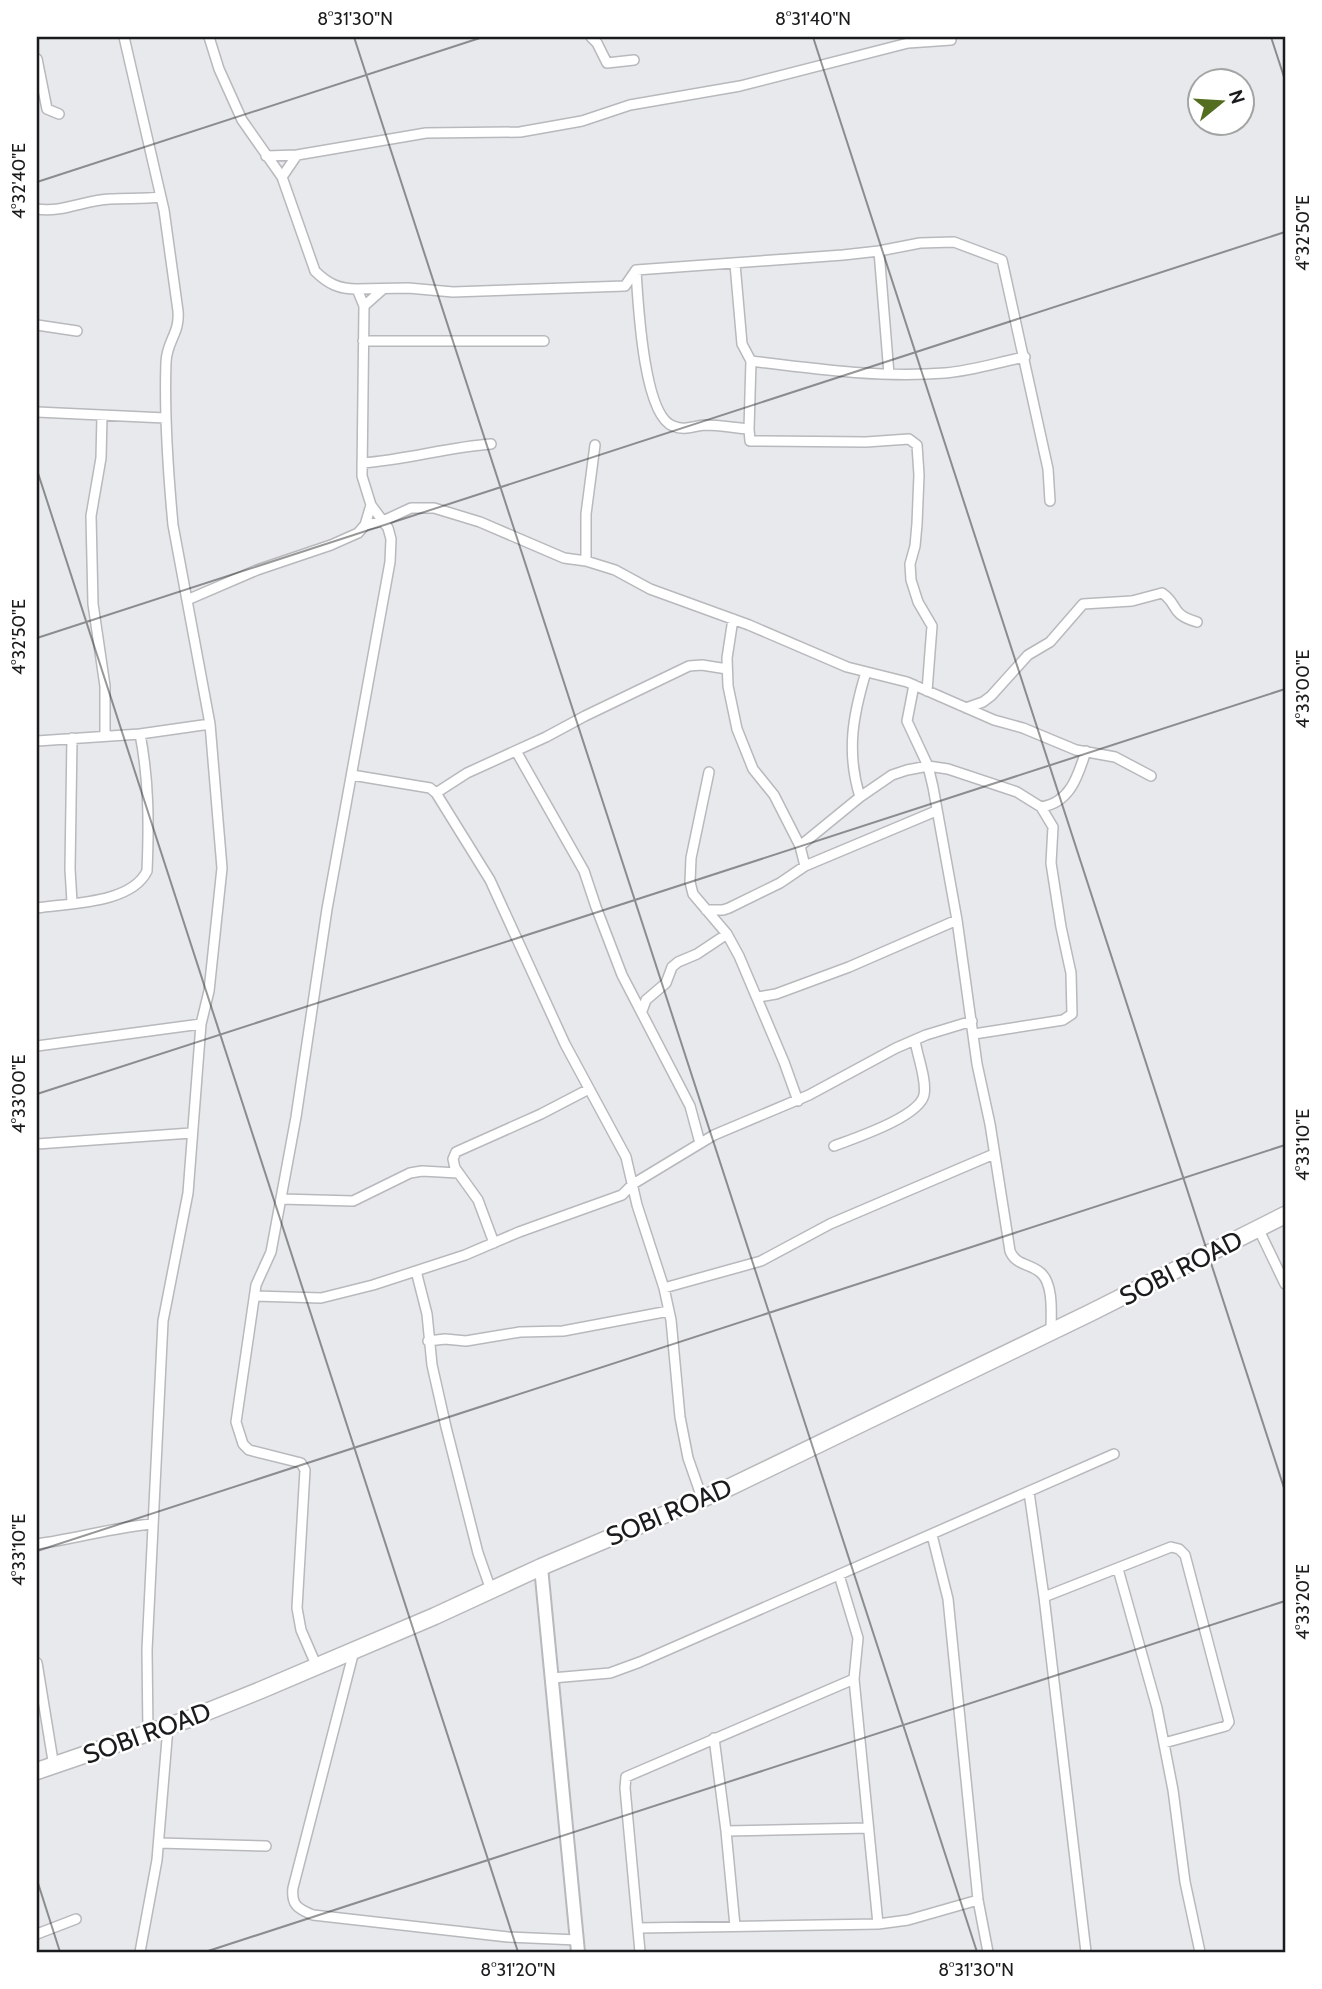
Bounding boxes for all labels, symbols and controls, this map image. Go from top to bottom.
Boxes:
text: 8°31'30"N [317,8,393,30]
text: 8°31'40"N [775,8,851,30]
north arrow [1186,66,1256,136]
text: N [1224,87,1250,107]
text: 4°32'40"E [8,143,30,219]
text: 4°32'50"E [1292,195,1314,271]
text: 4°32'50"E [8,599,30,675]
text: 4°33'00"E [1292,650,1314,728]
text: 4°33'00"E [8,1055,30,1133]
text: 4°33'10"E [1292,1109,1314,1181]
street label: SOBI ROAD [1114,1223,1248,1313]
street label: SOBI ROAD [601,1471,737,1553]
text: 4°33'10"E [8,1514,30,1586]
text: 4°33'20"E [1292,1564,1314,1640]
street label: SOBI ROAD [79,1695,215,1771]
text: 8°31'20"N [480,1959,556,1981]
text: 8°31'30"N [938,1959,1014,1981]

